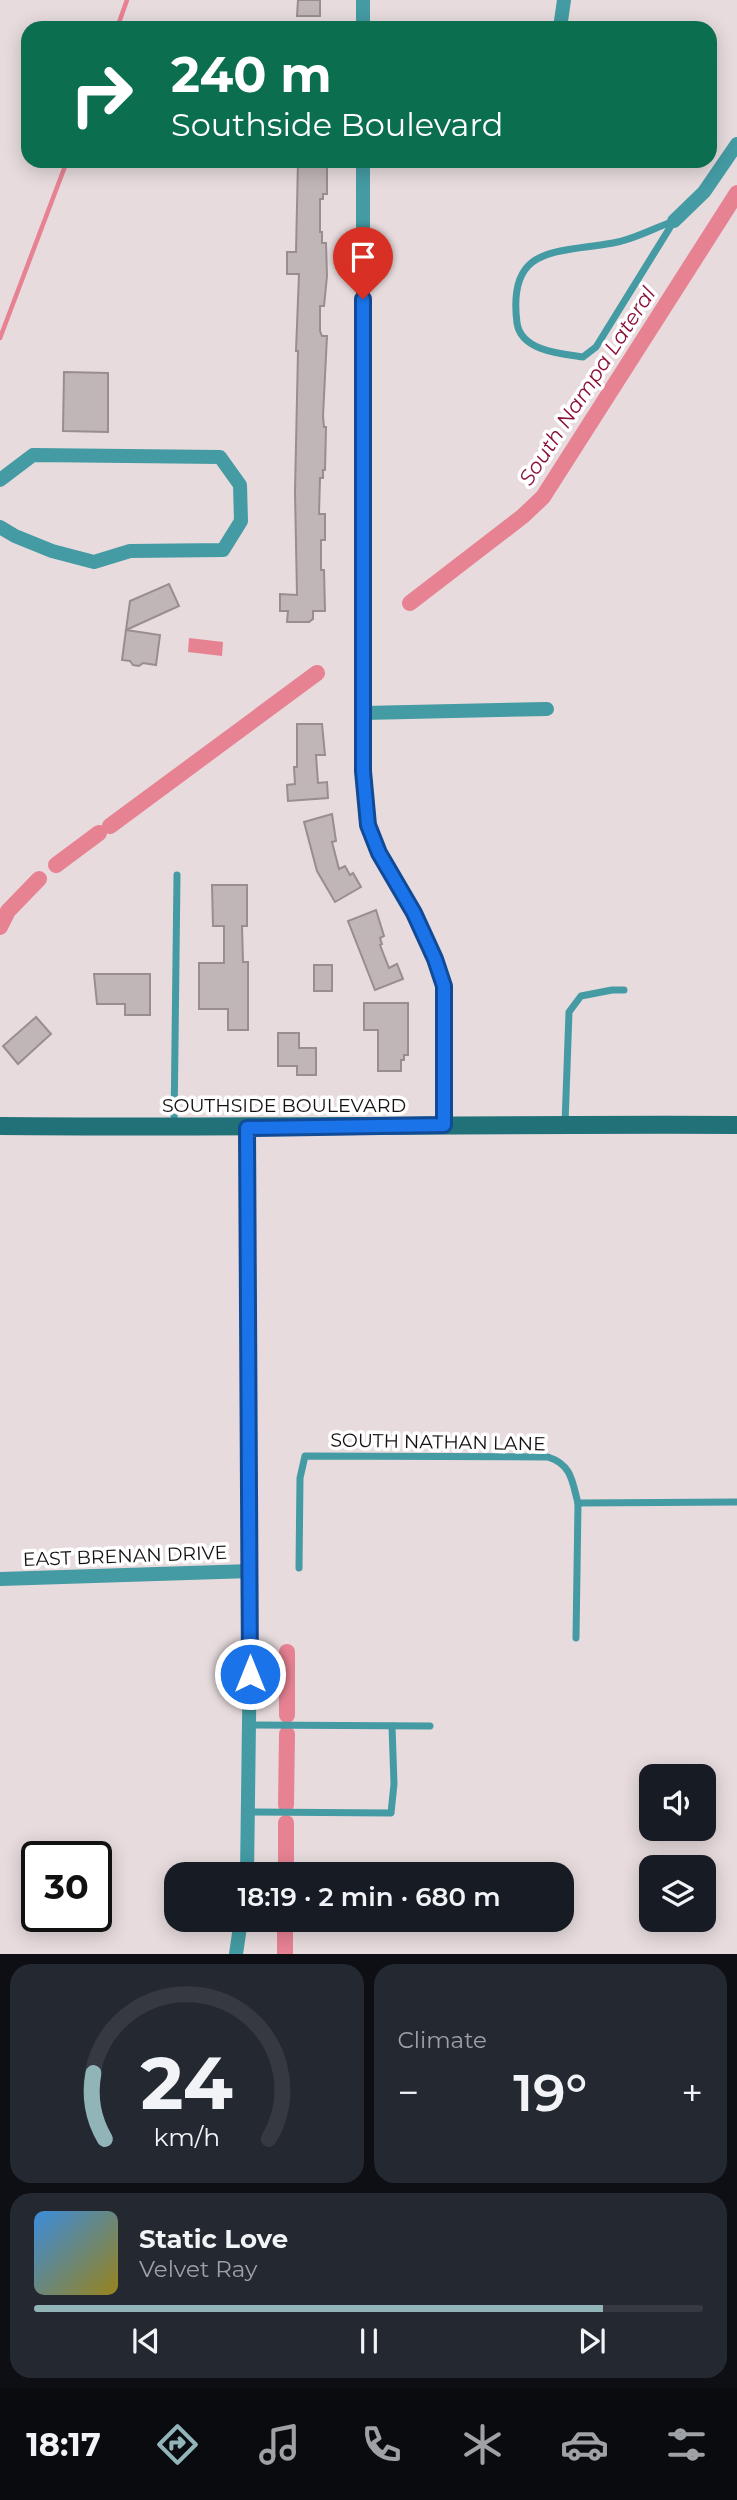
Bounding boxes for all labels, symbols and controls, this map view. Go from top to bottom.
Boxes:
text: 240 m [171,45,332,104]
icon: right [56,49,147,140]
text: Southside Boulevard [171,105,504,144]
pin [333,227,393,299]
icon: arrive [344,238,382,276]
water label: South Nampa Lateral [514,282,661,490]
street label: SOUTHSIDE BOULEVARD [162,1094,406,1117]
street label: SOUTH NATHAN LANE [330,1429,546,1455]
street label: EAST BRENAN DRIVE [22,1541,228,1571]
position arrow [213,1637,287,1711]
map controls [639,1764,716,1932]
button: sound [639,1764,716,1841]
speed limit sign: 30 [21,1841,112,1932]
button: layers [639,1855,716,1932]
text: 18:19 · 2 min · 680 m [237,1881,501,1913]
text: Climate [398,2026,487,2054]
text: 24 [141,2040,233,2128]
text: 19° [513,2061,587,2124]
text: − [398,2069,419,2116]
text: + [681,2069,703,2116]
text: km/h [153,2122,220,2152]
text: Static Love [139,2223,288,2255]
text: Velvet Ray [139,2255,257,2283]
icon: previous [127,2322,165,2360]
icon: pause [350,2322,388,2360]
icon: next [573,2322,611,2360]
icon: directions [153,2420,202,2469]
icon: music [255,2420,304,2469]
icon: phone [357,2420,406,2469]
icon: climate [458,2420,507,2469]
icon: car [560,2420,609,2469]
icon: filters [662,2420,711,2469]
text: 18:17 [26,2425,101,2464]

